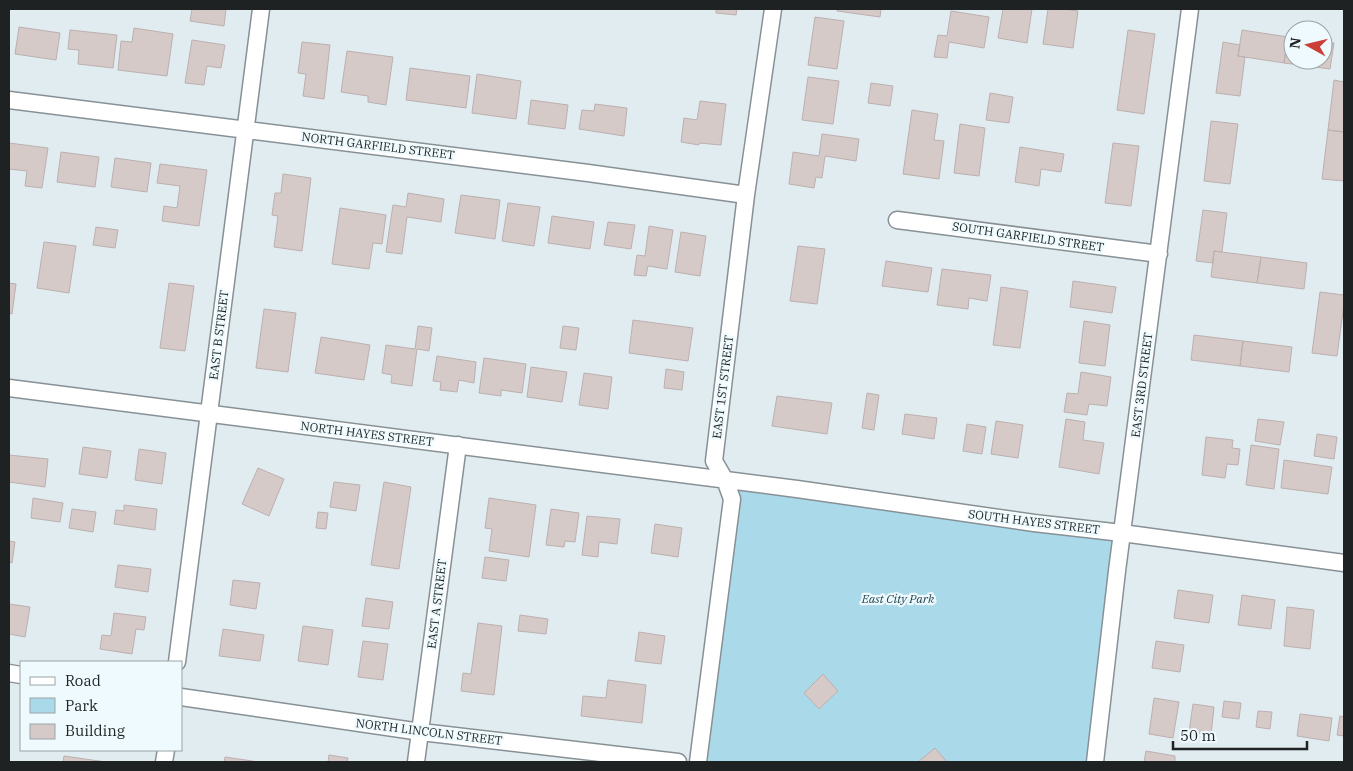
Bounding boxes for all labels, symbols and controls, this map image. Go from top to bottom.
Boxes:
north arrow [1283,20,1333,70]
text: N [1285,36,1305,50]
street label: NORTH GARFIELD STREET [301,129,456,162]
street label: SOUTH GARFIELD STREET [951,218,1105,255]
street label: EAST B STREET [206,289,231,381]
street label: EAST 3RD STREET [1128,331,1155,438]
street label: EAST 1ST STREET [709,334,736,440]
street label: NORTH HAYES STREET [300,418,435,449]
street label: SOUTH HAYES STREET [967,506,1101,537]
street label: EAST A STREET [424,558,449,650]
park label: East City Park [861,591,935,606]
legend [20,661,182,751]
text: Road [65,671,101,690]
text: Park [65,696,98,715]
street label: NORTH LINCOLN STREET [355,715,504,748]
scale bar [1173,718,1307,750]
text: Building [65,721,125,740]
text: 50 m [1180,726,1216,745]

